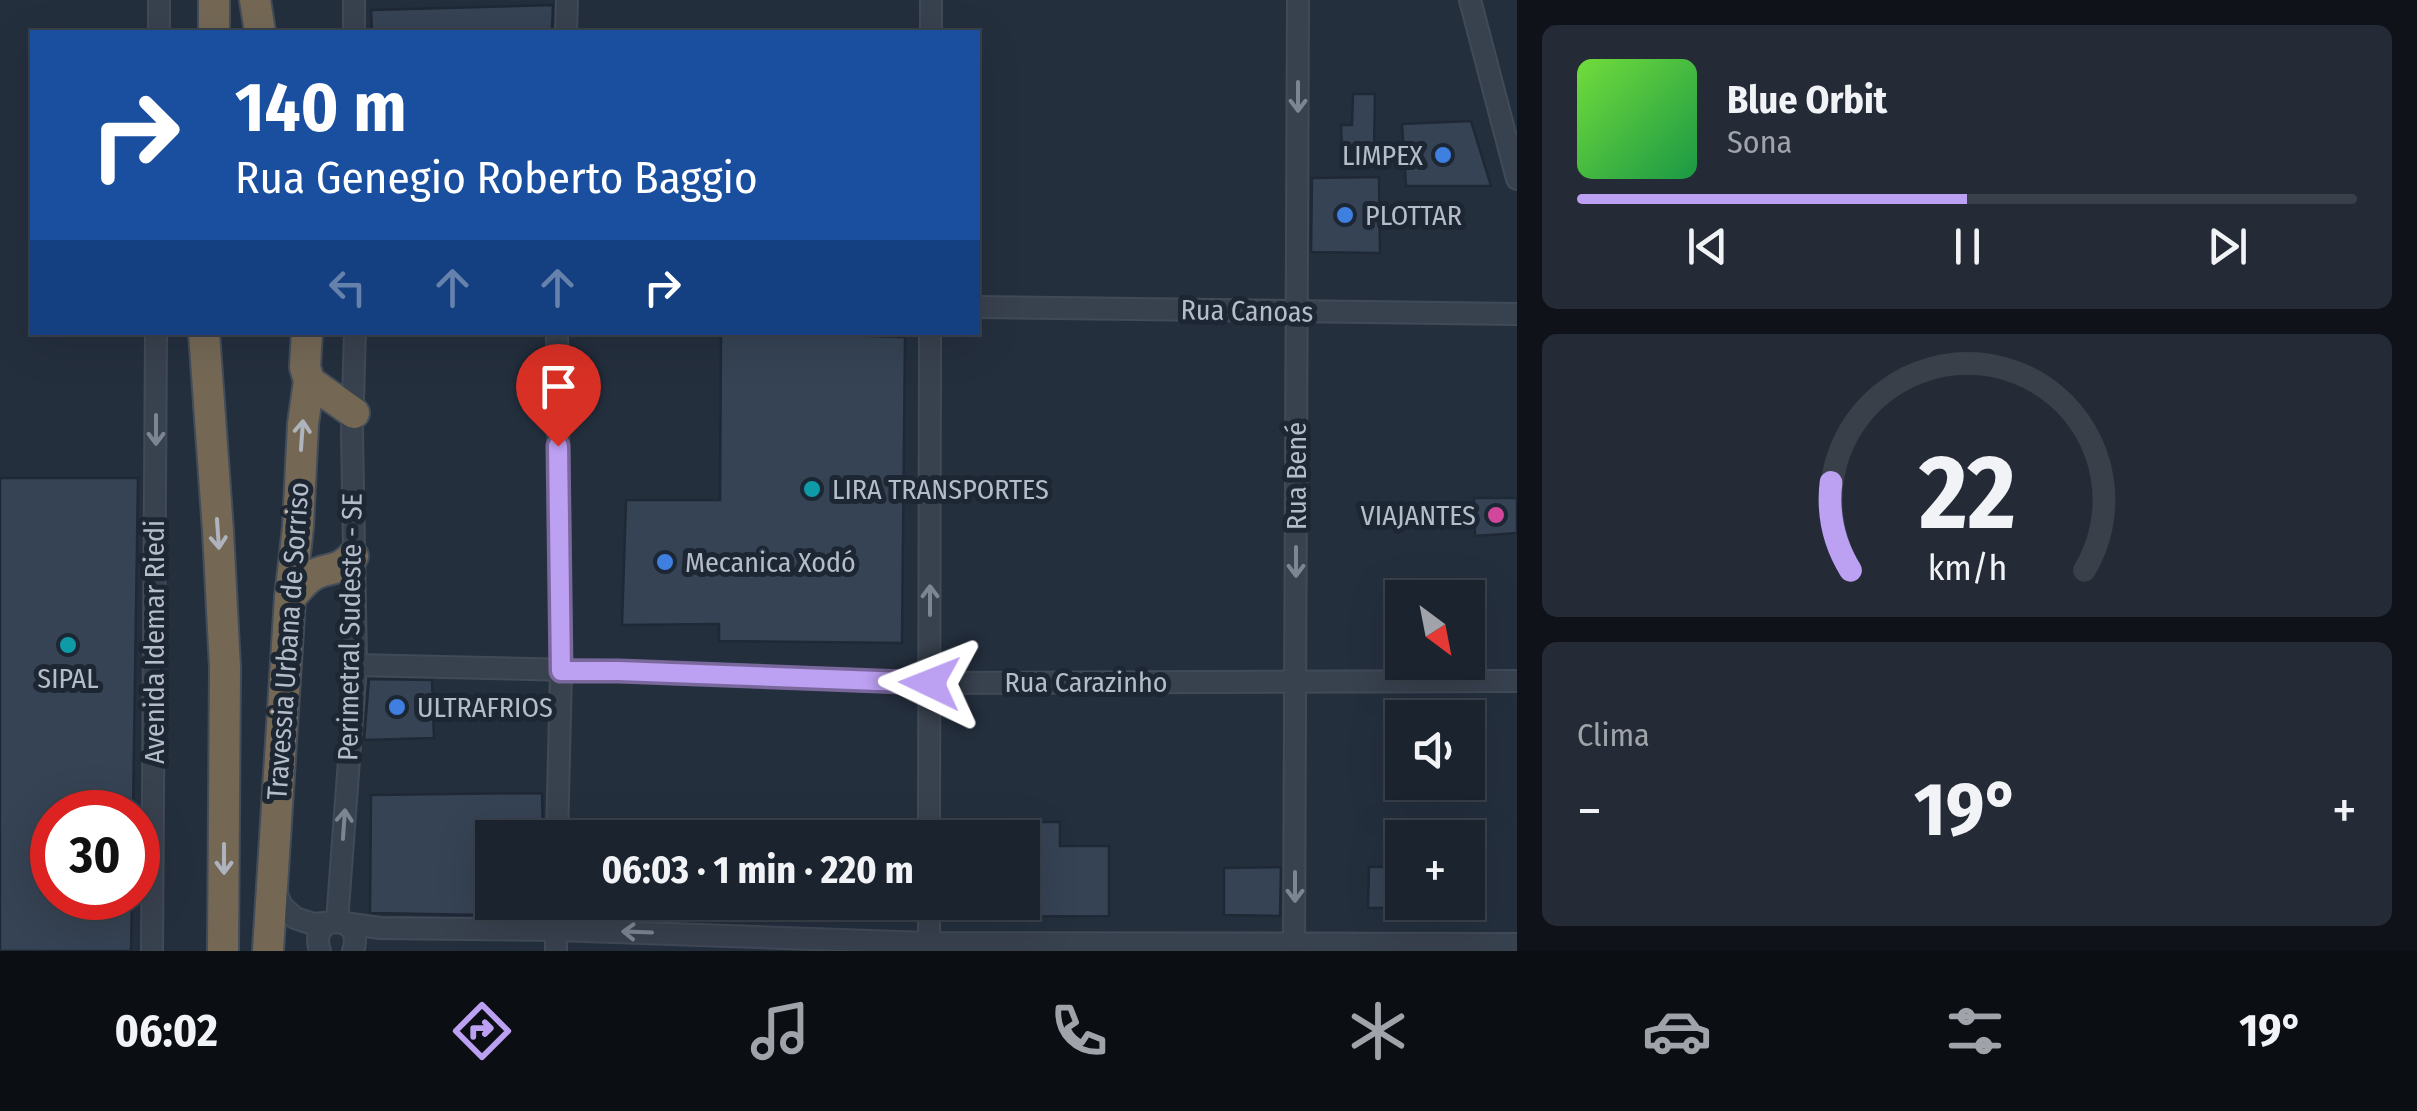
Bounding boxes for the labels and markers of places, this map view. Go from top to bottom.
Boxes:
place label: LIMPEX [1342,139,1423,172]
marker: LIMPEX [1432,144,1454,166]
place label: PLOTTAR [1365,199,1462,232]
marker: PLOTTAR [1334,204,1356,226]
pin [516,344,601,447]
place label: LIRA TRANSPORTES [832,473,1049,506]
marker: LIRA TRANSPORTES [801,478,823,500]
place label: VIAJANTES [1361,499,1476,532]
marker: VIAJANTES [1485,504,1507,526]
place label: Mecanica Xodó [685,546,856,579]
marker: Mecanica Xodó [654,551,676,573]
marker: SIPAL [57,634,79,656]
place label: SIPAL [37,662,99,695]
place label: ULTRAFRIOS [417,691,553,724]
marker: ULTRAFRIOS [386,696,408,718]

